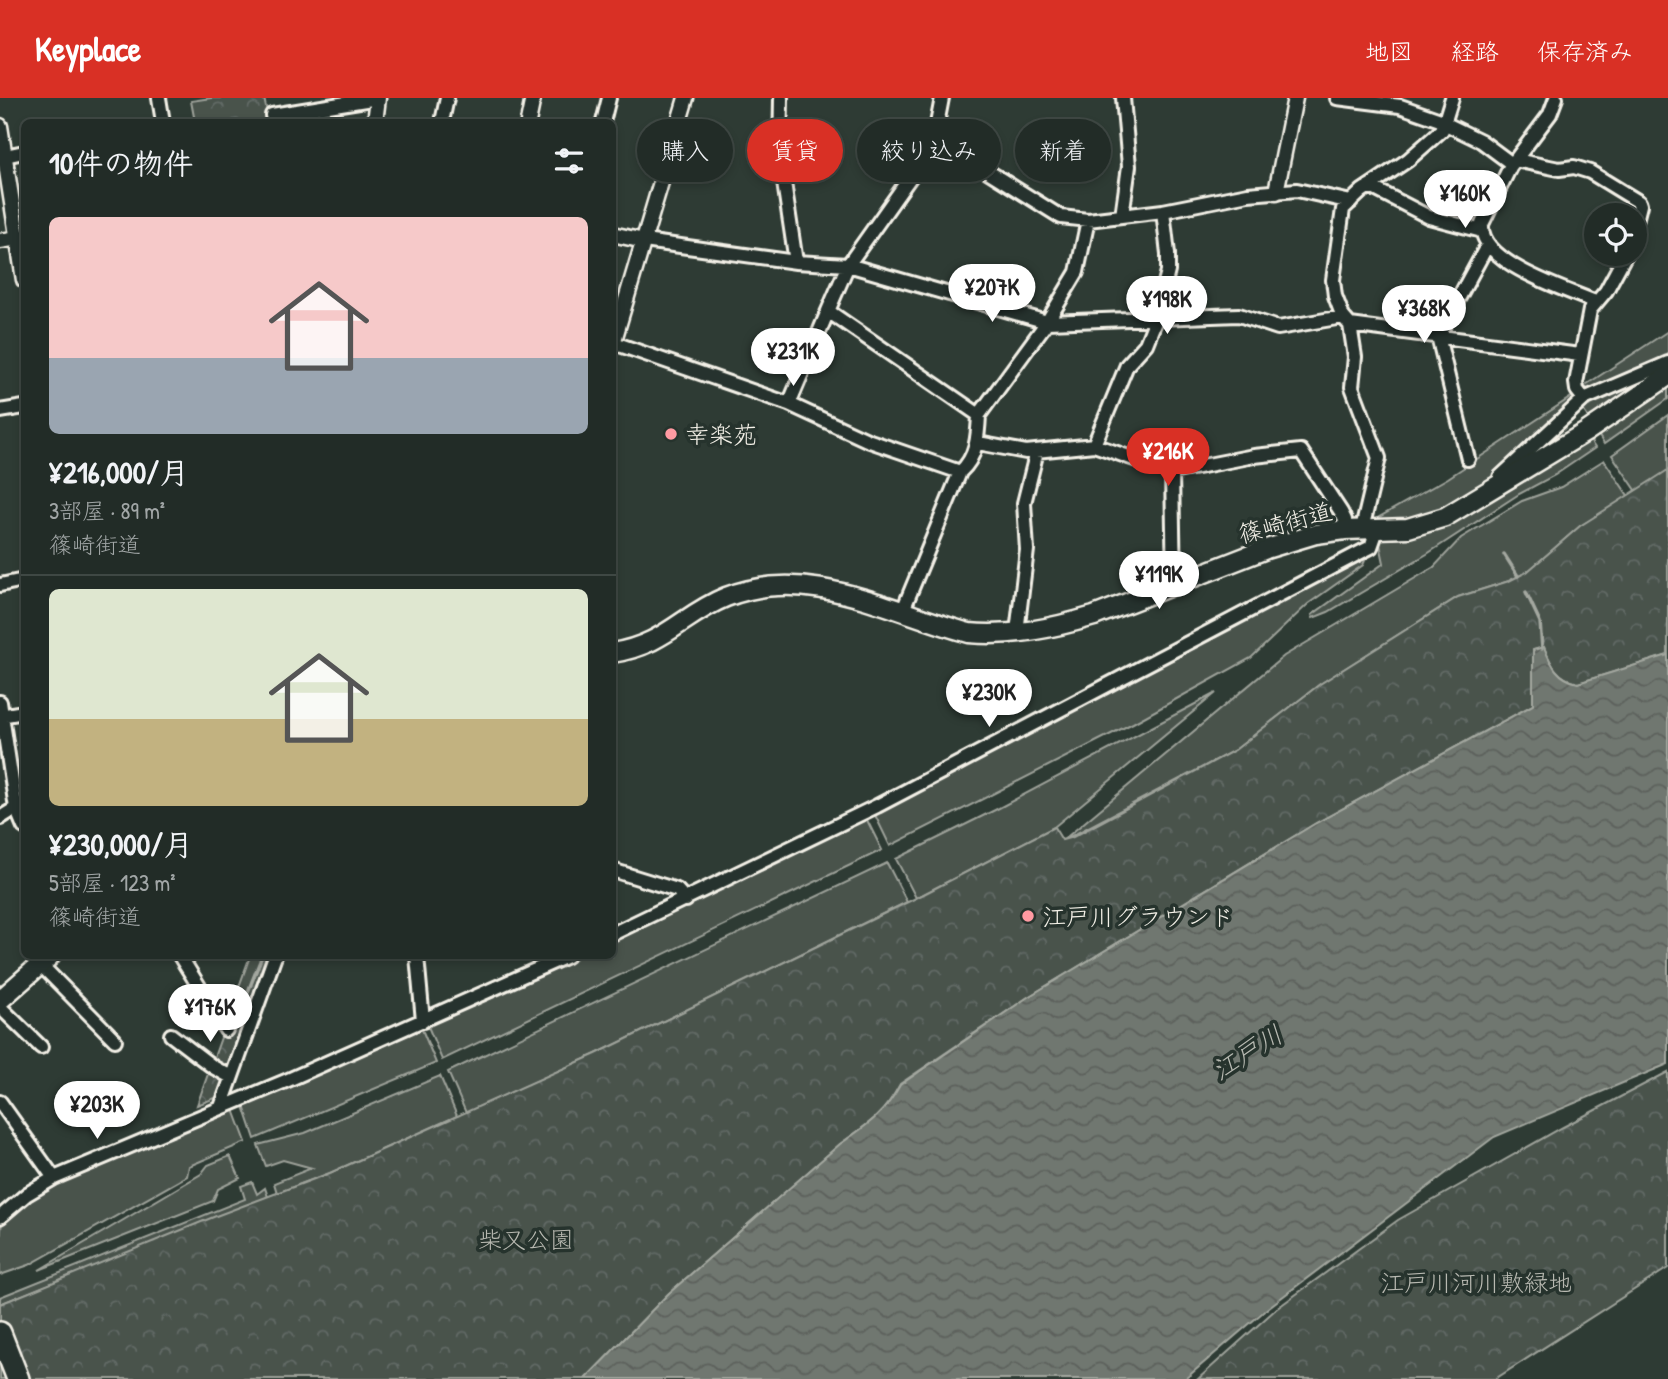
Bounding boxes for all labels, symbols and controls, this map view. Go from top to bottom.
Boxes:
text: Keyplace [35,27,141,71]
text: 地図 [1365,35,1413,67]
text: 経路 [1451,35,1499,67]
text: 保存済み [1537,35,1633,67]
chip: 購入 [637,119,733,182]
chip: 賃貸 [747,119,843,182]
chip: 絞り込み [857,119,1001,182]
chip: 新着 [1015,119,1111,182]
icon: filters [550,142,588,180]
text: 10件の物件 [49,143,193,183]
pin: ¥160K [1416,170,1514,230]
text: ¥160K [1440,177,1490,208]
map controls [1584,203,1647,266]
button: locate [1584,203,1647,266]
icon: home [256,263,382,389]
pin: ¥207K [943,264,1041,324]
text: ¥207K [964,271,1020,302]
pin: ¥198K [1118,276,1216,336]
text: ¥198K [1142,283,1192,314]
pin: ¥368K [1375,286,1473,345]
text: ¥368K [1398,292,1450,323]
pin: ¥231K [744,328,842,388]
text: ¥231K [767,335,819,366]
place label: 幸楽苑 [685,418,757,450]
marker: 幸楽苑 [663,426,679,442]
pin: ¥216K [1119,428,1217,488]
text: ¥216K [1143,435,1194,466]
text: ¥216,000/月 [49,452,189,492]
street label: 篠崎街道 [1234,494,1336,550]
text: 3部屋 · 89 m² [49,495,165,526]
text: 篠崎街道 [49,529,141,560]
pin: ¥119K [1110,552,1208,611]
text: ¥119K [1135,558,1183,589]
icon: home [256,635,382,761]
pin: ¥230K [940,670,1038,729]
text: ¥230K [962,676,1016,707]
text: ¥230,000/月 [49,824,193,864]
text: 5部屋 · 123 m² [49,867,176,898]
place label: 江戸川グラウンド [1042,900,1234,932]
text: 篠崎街道 [49,901,141,932]
marker: 江戸川グラウンド [1020,908,1036,924]
pin: ¥176K [161,984,259,1044]
text: ¥176K [184,991,236,1022]
water label: 江戸川 [1205,1016,1289,1088]
pin: ¥203K [48,1082,146,1141]
text: ¥203K [70,1088,124,1119]
park label: 柴又公園 [478,1223,574,1255]
park label: 江戸川河川敷緑地 [1380,1266,1572,1298]

